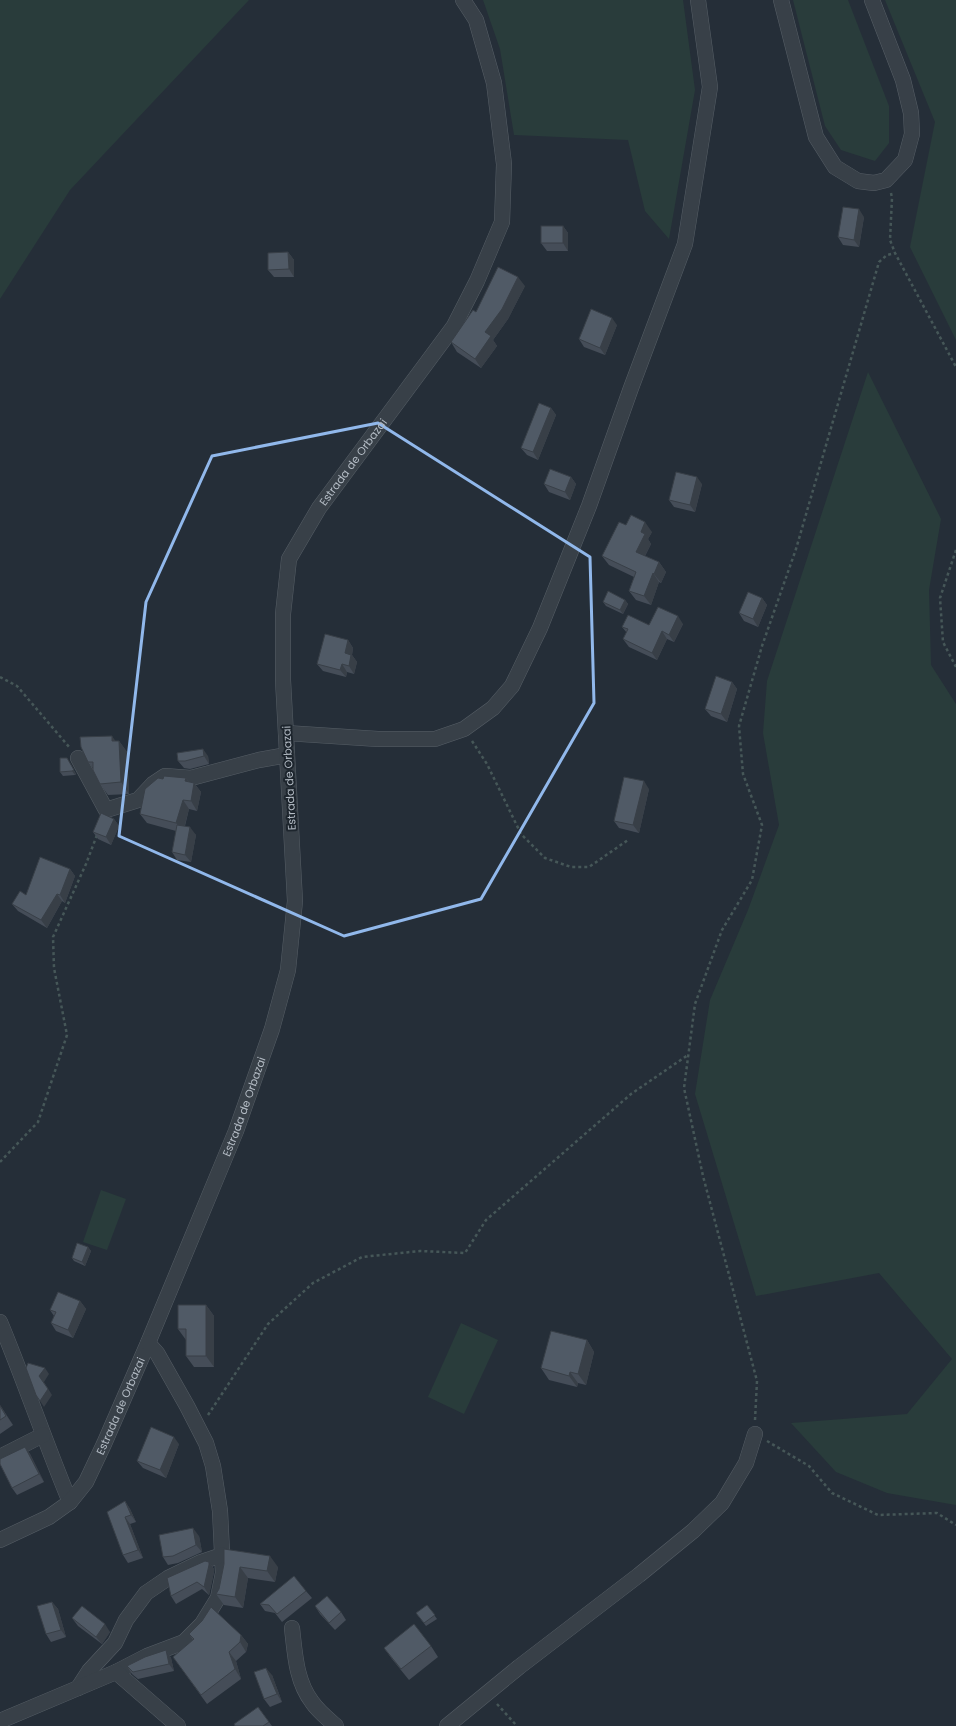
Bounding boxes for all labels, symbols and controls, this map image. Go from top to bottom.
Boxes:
street label: Estrada de Orbazai [315,415,391,509]
street label: Estrada de Orbazai [278,725,300,831]
street label: Estrada de Orbazai [218,1054,270,1159]
street label: Estrada de Orbazai [92,1355,149,1457]

